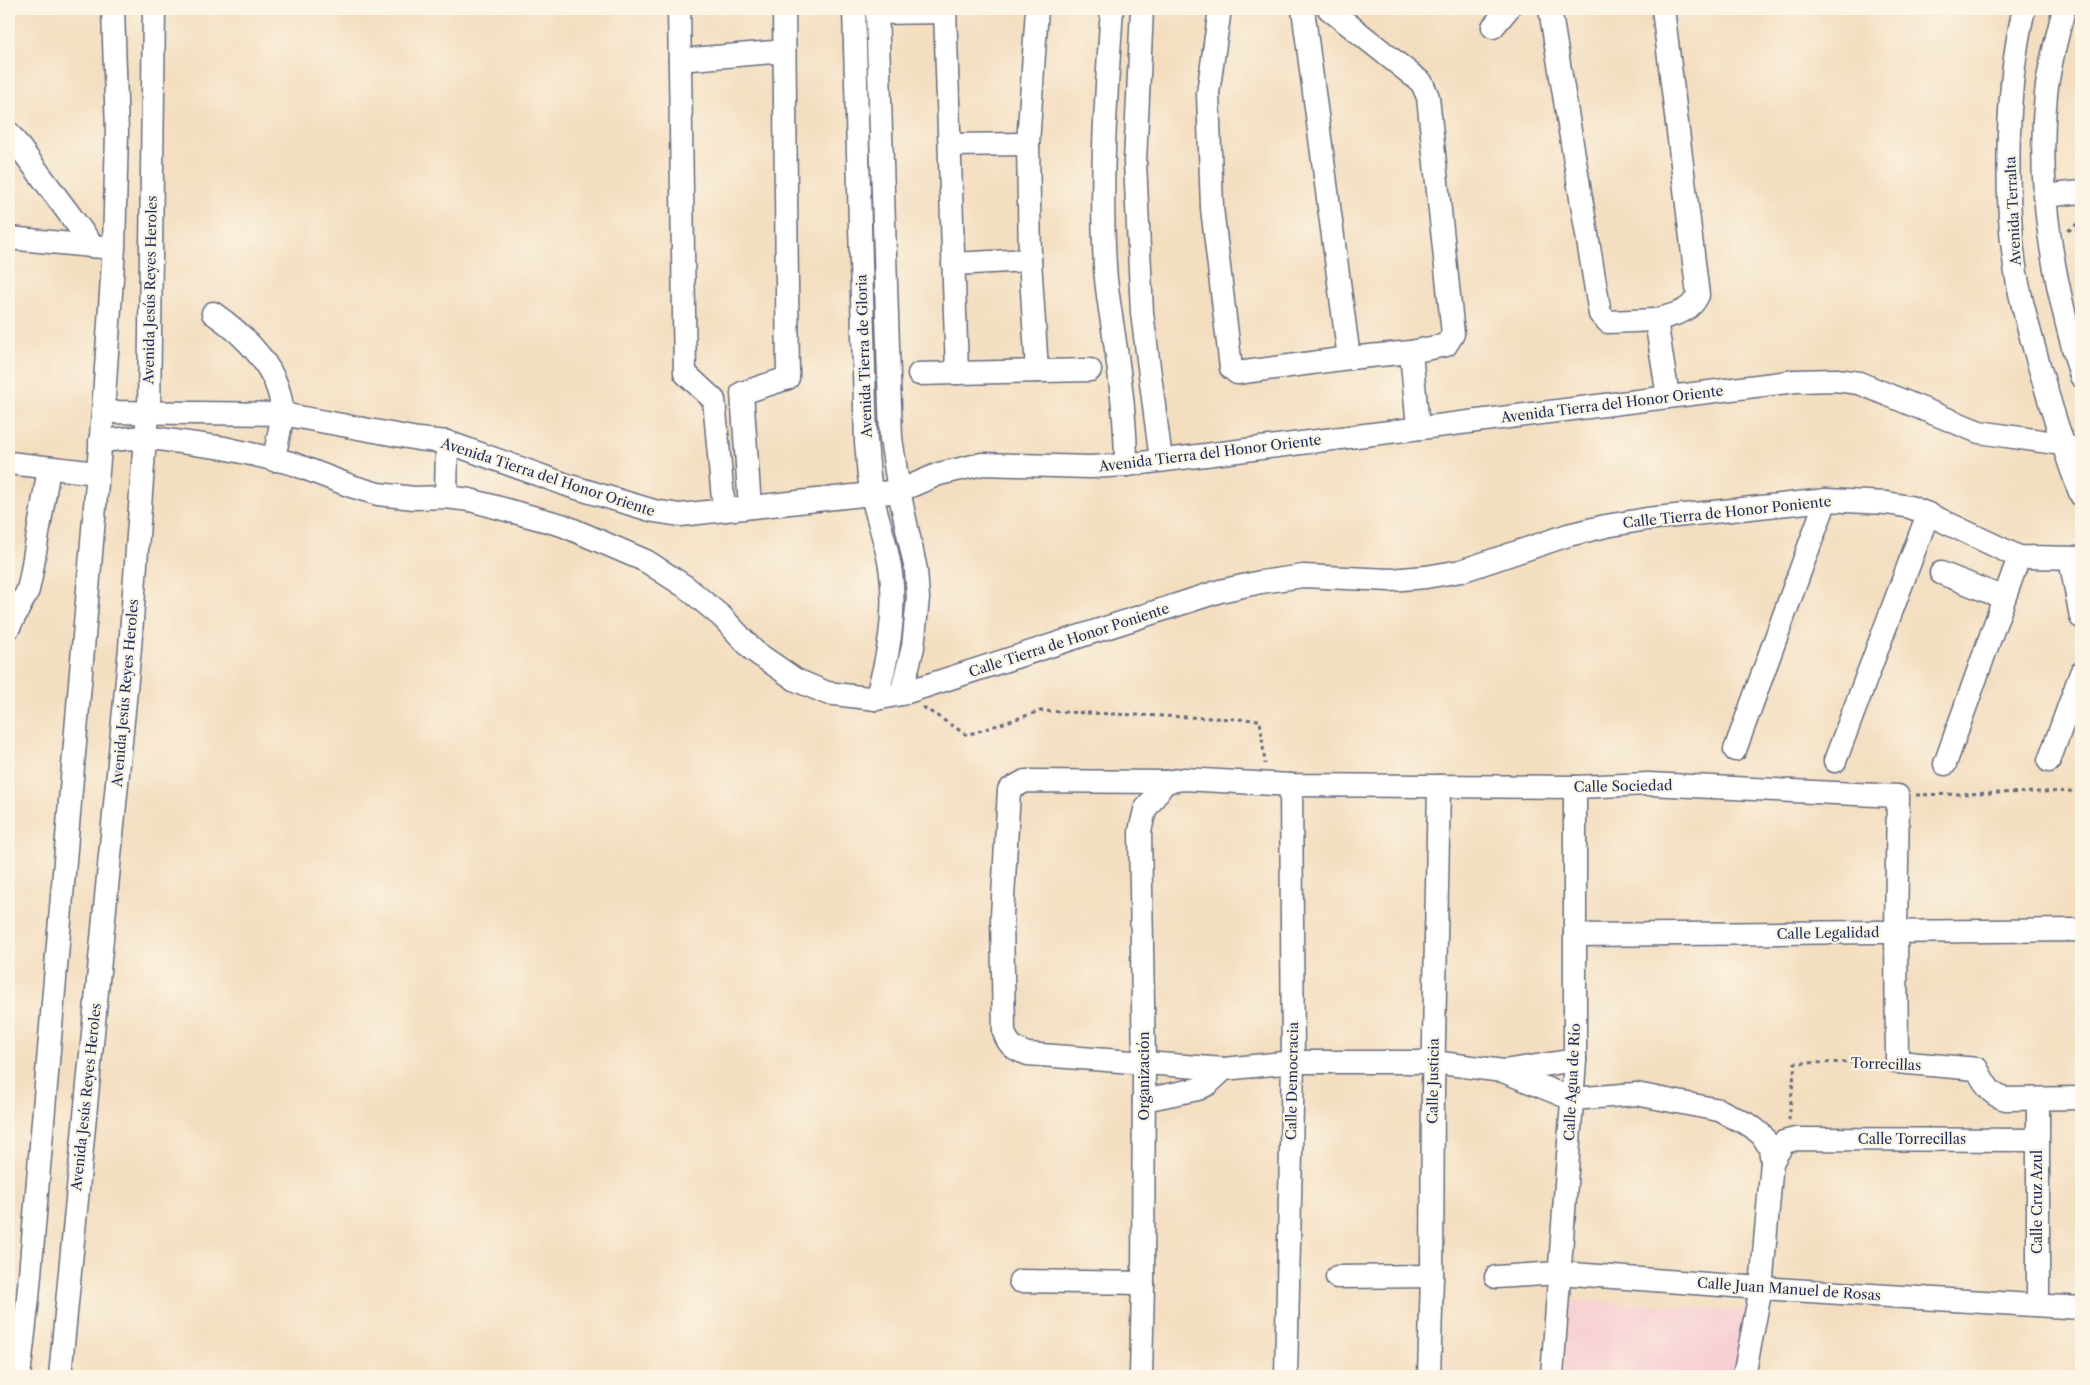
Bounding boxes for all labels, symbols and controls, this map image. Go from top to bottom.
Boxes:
street label: Avenida Terralta [2001,155,2025,267]
street label: Avenida Jesús Reyes Heroles [139,195,161,386]
street label: Avenida Tierra de Gloria [852,273,876,439]
street label: Avenida Tierra del Honor Oriente [1499,381,1724,427]
street label: Avenida Tierra del Honor Oriente [1097,430,1322,476]
street label: Avenida Tierra del Honor Oriente [438,434,657,520]
street label: Calle Tierra de Honor Poniente [1622,492,1832,532]
street label: Avenida Jesús Reyes Heroles [108,598,142,789]
street label: Calle Tierra de Honor Poniente [966,599,1172,681]
street label: Calle Sociedad [1573,776,1673,796]
street label: Calle Legalidad [1777,923,1880,943]
street label: Avenida Jesús Reyes Heroles [67,1002,105,1193]
street label: Calle Democracia [1282,1021,1302,1140]
street label: Calle Agua de Río [1560,1023,1584,1141]
street label: Organización [1135,1031,1153,1120]
street label: Calle Justicia [1423,1037,1443,1124]
street label: Torrecillas [1850,1054,1922,1074]
street label: Calle Torrecillas [1858,1130,1966,1148]
street label: Calle Cruz Azul [2028,1150,2046,1254]
street label: Calle Juan Manuel de Rosas [1696,1274,1882,1304]

